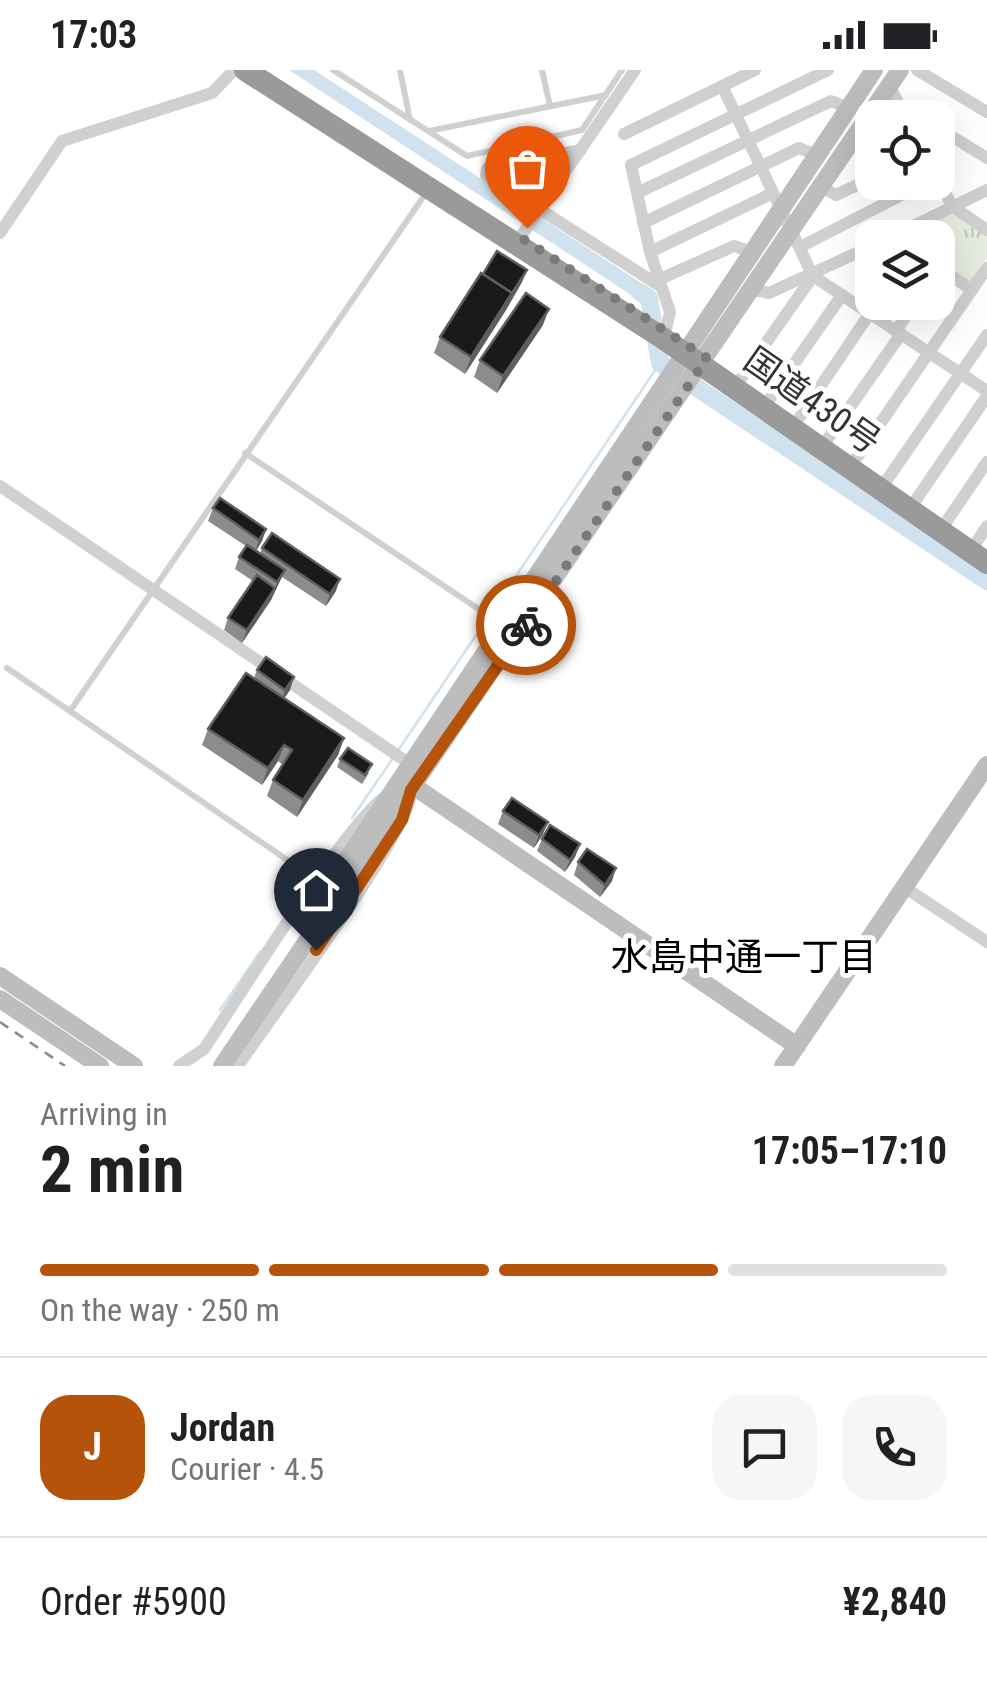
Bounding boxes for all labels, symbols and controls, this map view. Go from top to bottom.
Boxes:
text: 17:03 [50,13,137,57]
map controls [855,100,955,320]
button: locate [855,100,955,200]
pin [485,126,570,229]
icon: bag [500,141,555,196]
button: layers [855,220,955,320]
street label: 国道430号 [736,339,888,463]
courier [476,575,576,675]
icon: bike [499,598,554,653]
pin [274,848,359,951]
icon: home [289,863,344,918]
district label: 水島中通一丁目 [611,935,877,979]
text: Arriving in [40,1095,168,1133]
text: 17:05–17:10 [752,1129,947,1173]
text: 2 min [40,1132,184,1208]
text: On the way · 250 m [40,1291,280,1329]
button: chat [712,1395,817,1500]
button: phone [842,1395,947,1500]
text: Jordan [170,1406,275,1450]
text: J [83,1425,102,1469]
text: Courier · 4.5 [170,1450,324,1488]
text: Order #5900 [40,1580,227,1624]
text: ¥2,840 [843,1580,947,1624]

